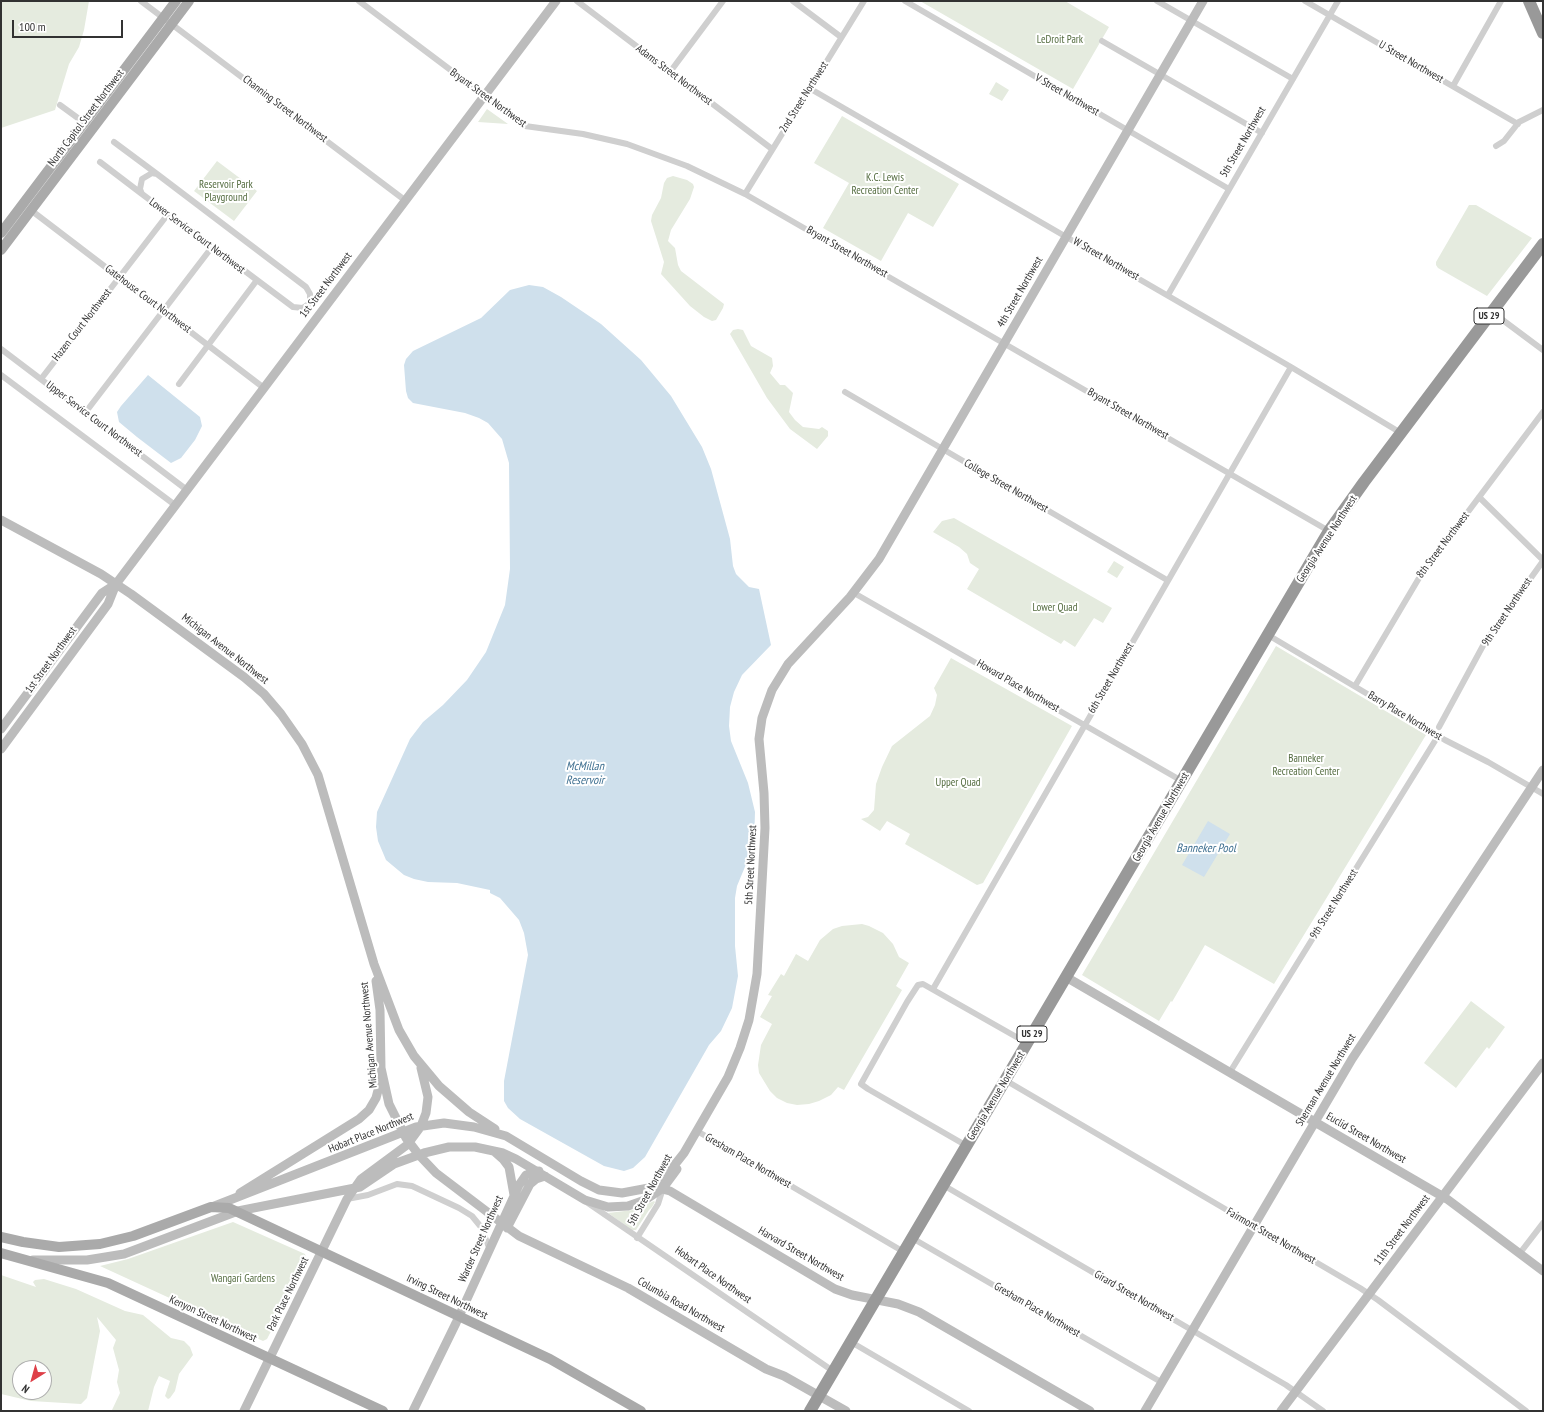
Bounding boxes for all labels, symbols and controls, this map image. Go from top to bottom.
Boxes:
scale bar [14,12,125,38]
text: 100 m [19,19,46,34]
park label: LeDroit Park [1037,33,1083,47]
street label: U Street Northwest [1376,38,1446,86]
street label: Adams Street Northwest [633,42,715,108]
street label: 2nd Street Northwest [777,59,831,135]
street label: Bryant Street Northwest [447,66,529,130]
street label: North Capitol Street Northwest [45,67,127,169]
street label: V Street Northwest [1033,71,1101,119]
street label: Channing Street Northwest [240,73,330,145]
street label: 5th Street Northwest [1217,104,1269,180]
park label: K.C. Lewis Recreation Center [851,171,919,197]
park label: Reservoir Park Playground [199,178,253,204]
street label: Lower Service Court Northwest [146,196,248,276]
street label: Bryant Street Northwest [804,223,890,281]
street label: W Street Northwest [1071,235,1141,283]
street label: 1st Street Northwest [297,250,355,320]
street label: 4th Street Northwest [994,254,1046,330]
street label: Gatehouse Court Northwest [102,262,194,336]
street label: Hazen Court Northwest [50,286,114,364]
road number: US 29 [1474,308,1504,324]
street label: Upper Service Court Northwest [43,378,145,460]
street label: Bryant Street Northwest [1085,385,1171,443]
street label: College Street Northwest [961,456,1051,516]
street label: Georgia Avenue Northwest [1294,493,1360,585]
street label: 8th Street Northwest [1414,509,1472,581]
street label: 9th Street Northwest [1479,575,1535,649]
park label: Lower Quad [1033,601,1077,615]
street label: Michigan Avenue Northwest [179,611,271,687]
street label: 1st Street Northwest [23,624,79,696]
street label: 6th Street Northwest [1085,640,1137,716]
street label: Howard Place Northwest [974,657,1062,715]
street label: Barry Place Northwest [1366,689,1444,743]
park label: Banneker Recreation Center [1272,752,1340,778]
water label: McMillan Reservoir [566,760,604,788]
street label: Georgia Avenue Northwest [1130,770,1192,864]
park label: Upper Quad [935,776,981,790]
street label: 5th Street Northwest [742,825,760,905]
water label: Banneker Pool [1176,842,1236,856]
street label: 9th Street Northwest [1307,867,1361,941]
street label: Michigan Avenue Northwest [358,981,380,1089]
road number: US 29 [1017,1026,1047,1042]
street label: Sherman Avenue Northwest [1293,1031,1359,1129]
street label: Georgia Avenue Northwest [964,1049,1028,1143]
street label: Hobart Place Northwest [327,1110,415,1156]
street label: Euclid Street Northwest [1324,1110,1408,1166]
street label: Gresham Place Northwest [703,1131,793,1191]
street label: 5th Street Northwest [625,1152,675,1228]
street label: 11th Street Northwest [1371,1192,1433,1268]
street label: Warder Street Northwest [456,1194,506,1284]
street label: Fairmont Street Northwest [1224,1205,1318,1267]
street label: Harvard Street Northwest [756,1224,846,1284]
street label: Hobart Place Northwest [672,1244,754,1306]
street label: Park Place Northwest [264,1255,312,1333]
street label: Girard Street Northwest [1092,1268,1176,1324]
park label: Wangari Gardens [211,1272,275,1286]
street label: Irving Street Northwest [404,1272,490,1322]
street label: Columbia Road Northwest [635,1275,727,1335]
street label: Gresham Place Northwest [992,1280,1082,1340]
street label: Kenyon Street Northwest [167,1293,259,1345]
north arrow [12,1360,52,1400]
text: N [19,1381,32,1396]

